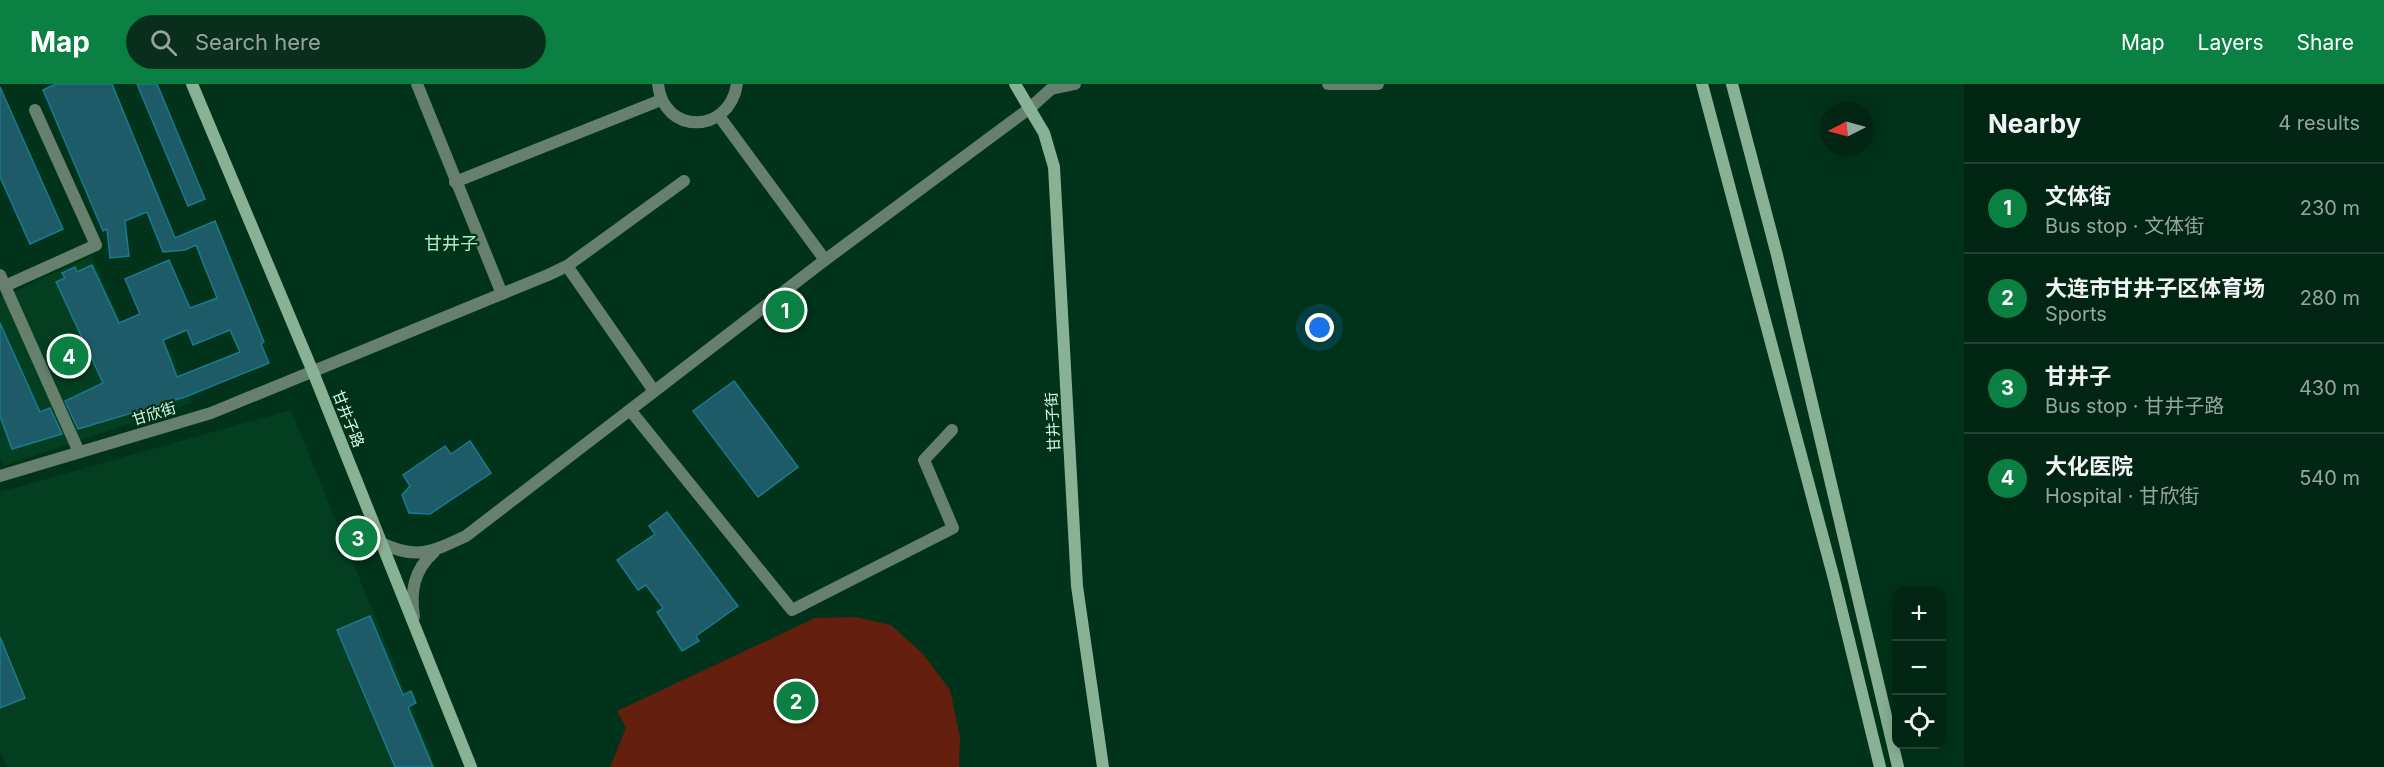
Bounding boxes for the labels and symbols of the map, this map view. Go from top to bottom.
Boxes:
north arrow [1820,102,1874,156]
district label: 甘井子 [424,233,478,254]
pin: 1 [766,288,804,332]
your location [1305,313,1334,342]
pin: 4 [50,334,88,378]
street label: 甘井子路 [328,387,369,450]
street label: 甘井子街 [1041,392,1064,452]
street label: 甘欣街 [130,398,178,429]
pin: 3 [338,516,378,560]
pin: 2 [776,678,816,724]

